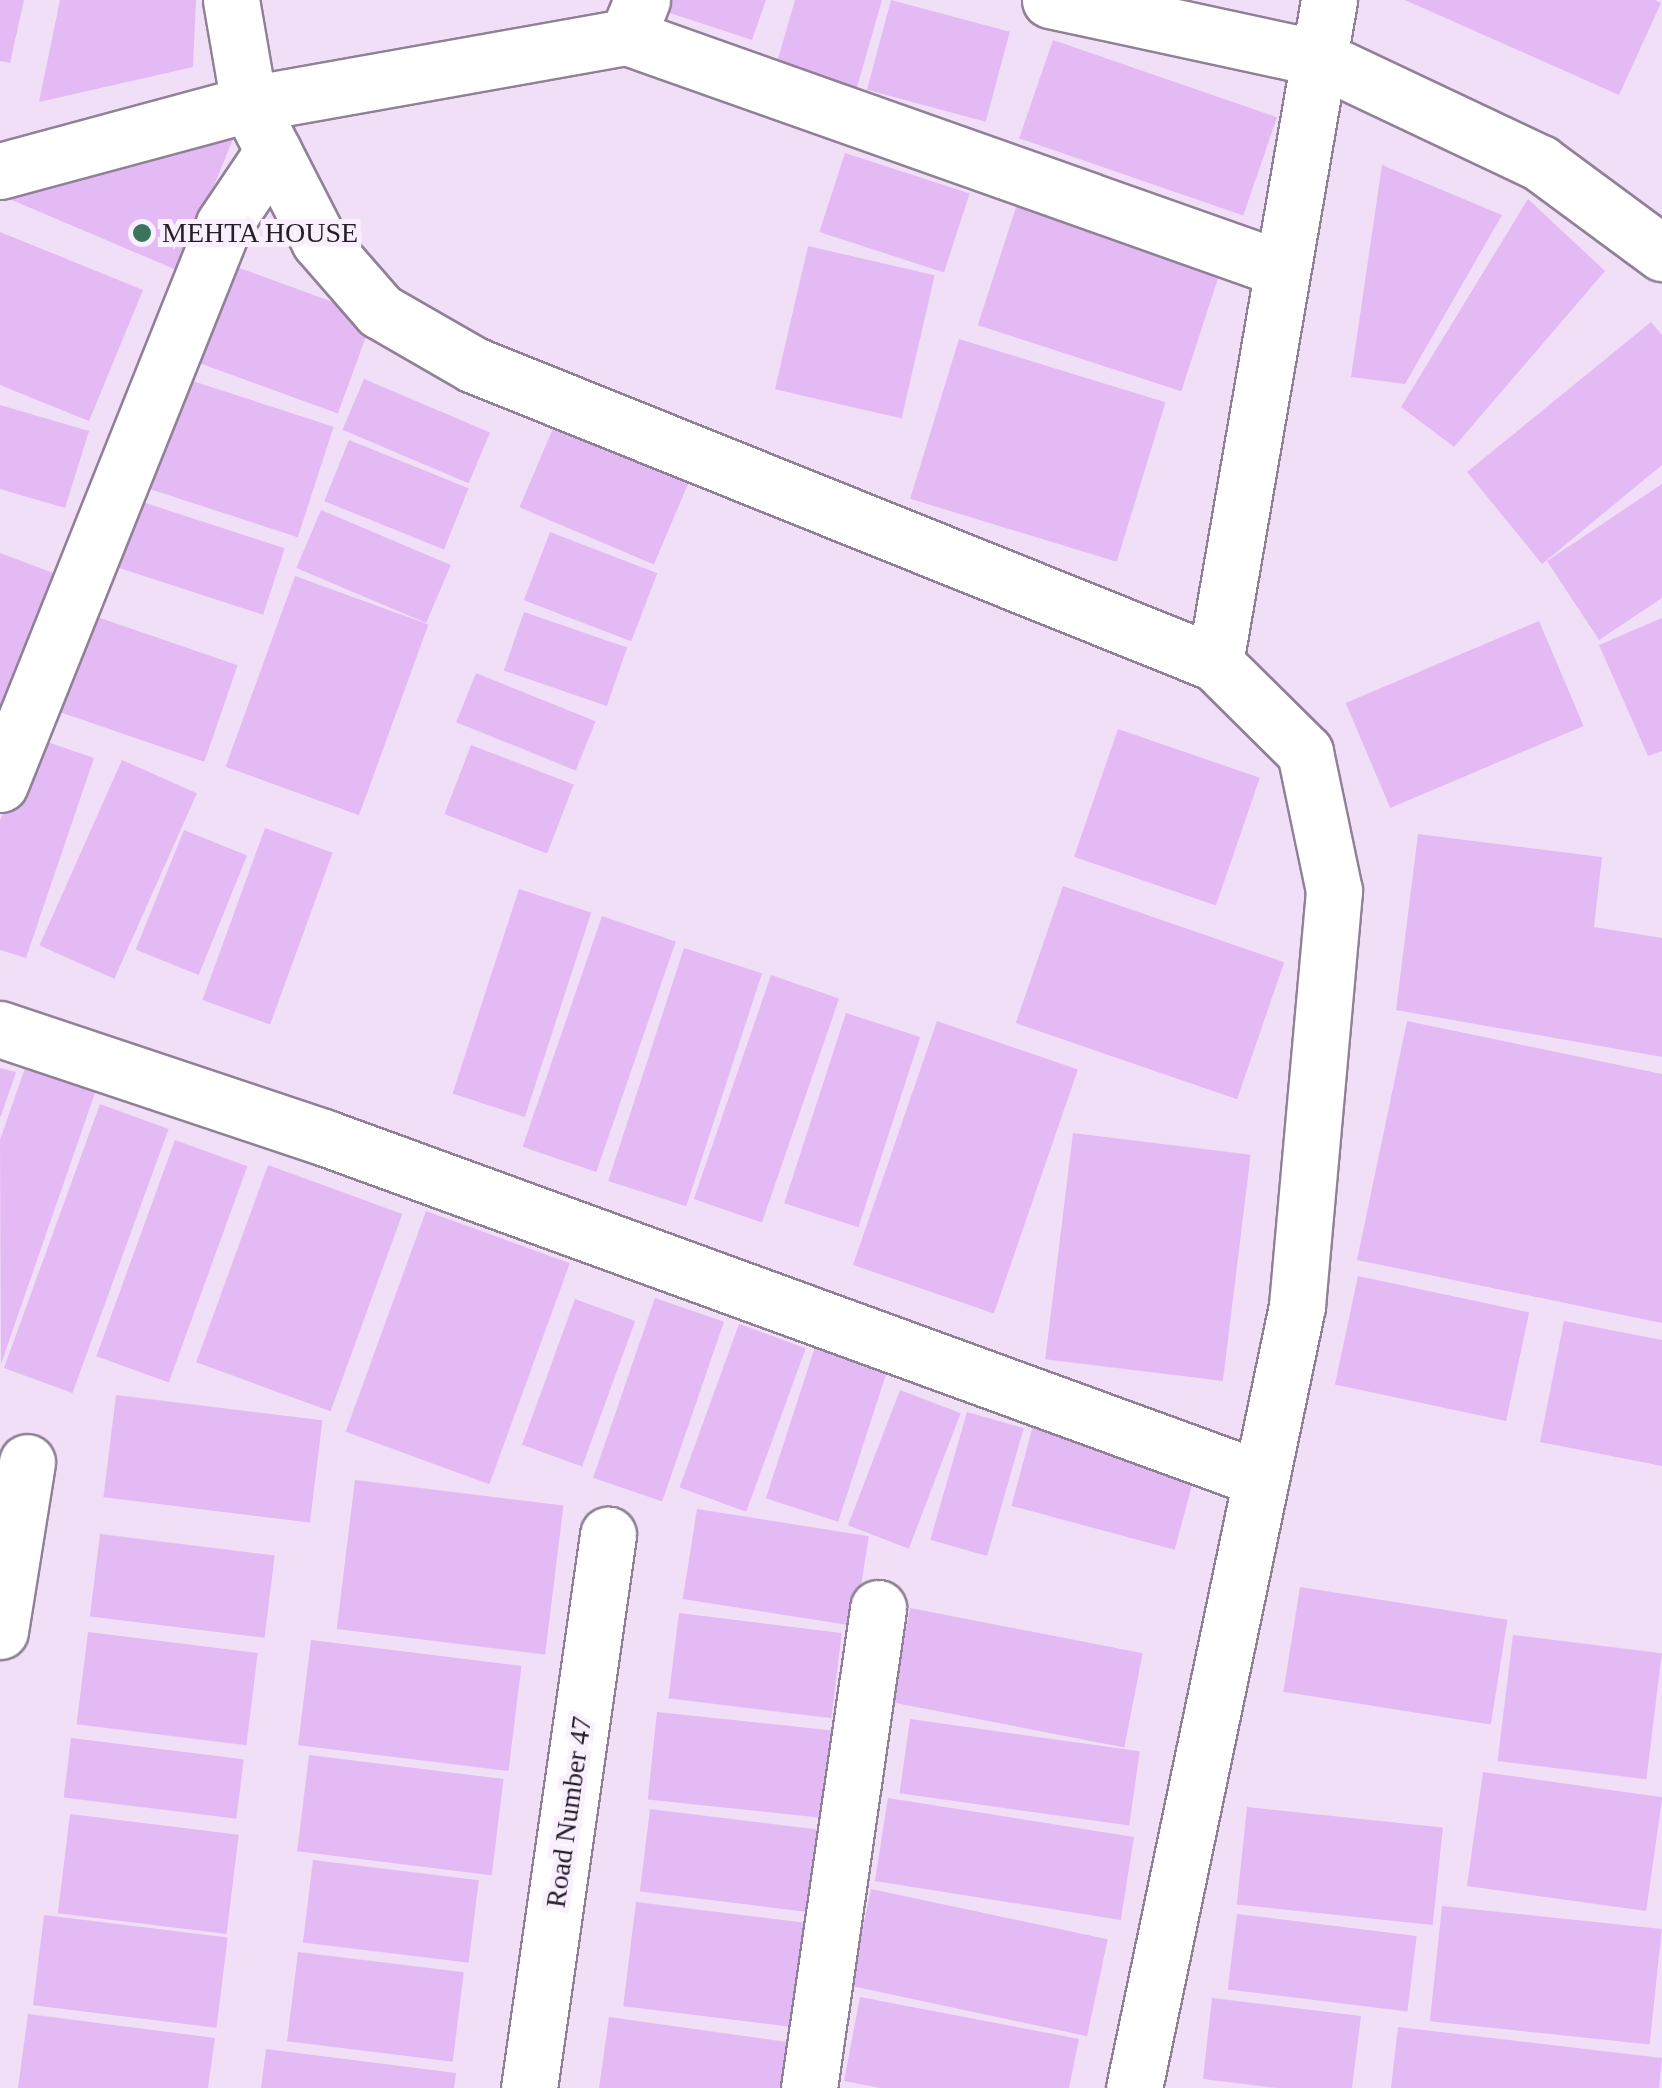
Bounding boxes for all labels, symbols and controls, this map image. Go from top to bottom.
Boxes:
place label: MEHTA HOUSE [162,216,360,250]
marker: MEHTA HOUSE [131,222,153,244]
street label: Road Number 47 [539,1714,599,1910]

